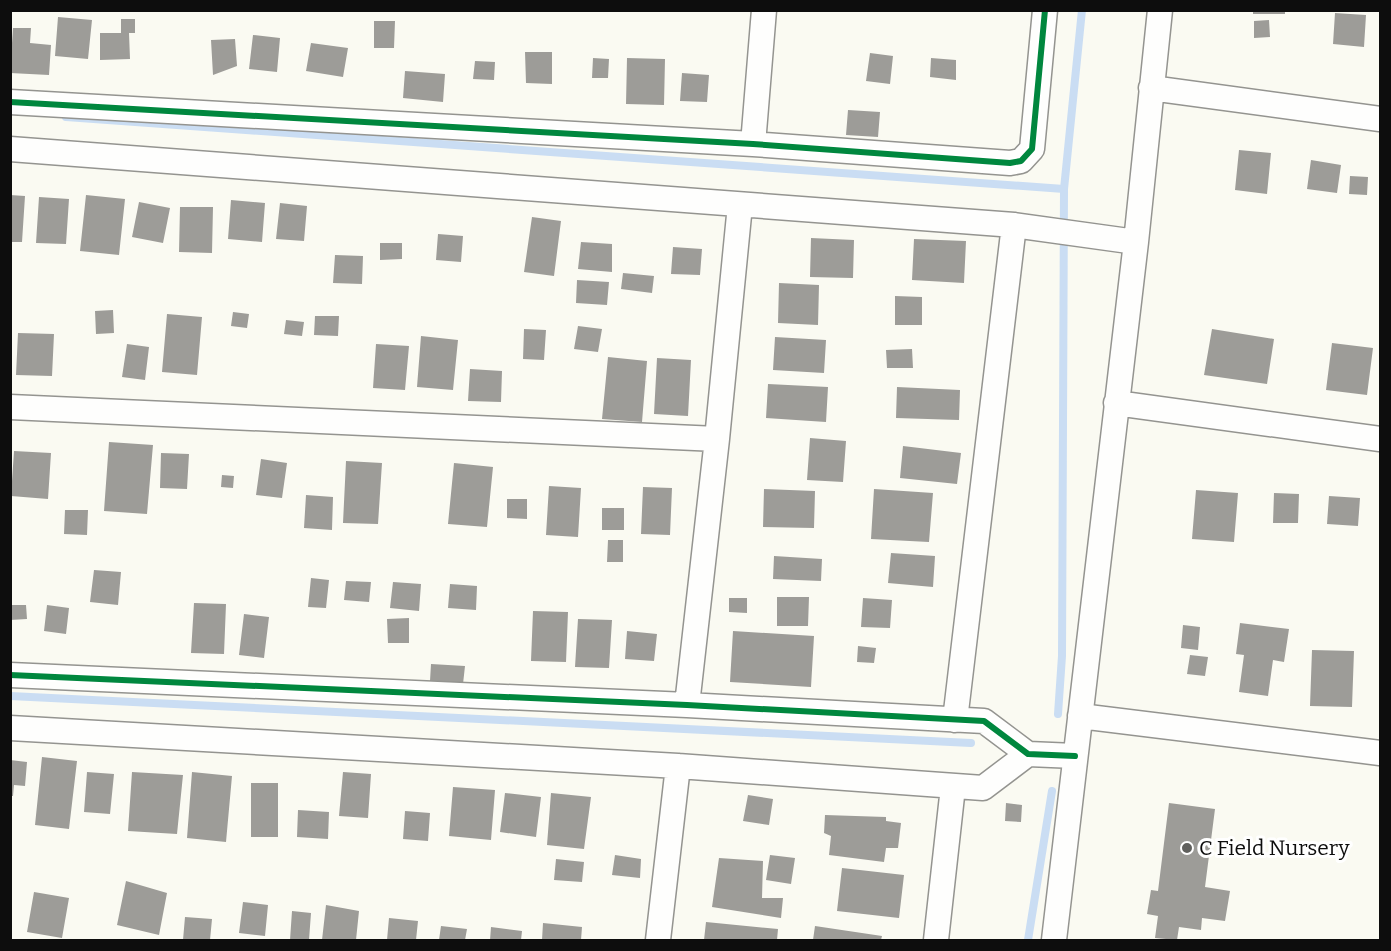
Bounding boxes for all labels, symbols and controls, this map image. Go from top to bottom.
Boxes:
place label: C Field Nursery [1199,835,1350,861]
marker: C Field Nursery [1180,841,1194,855]

